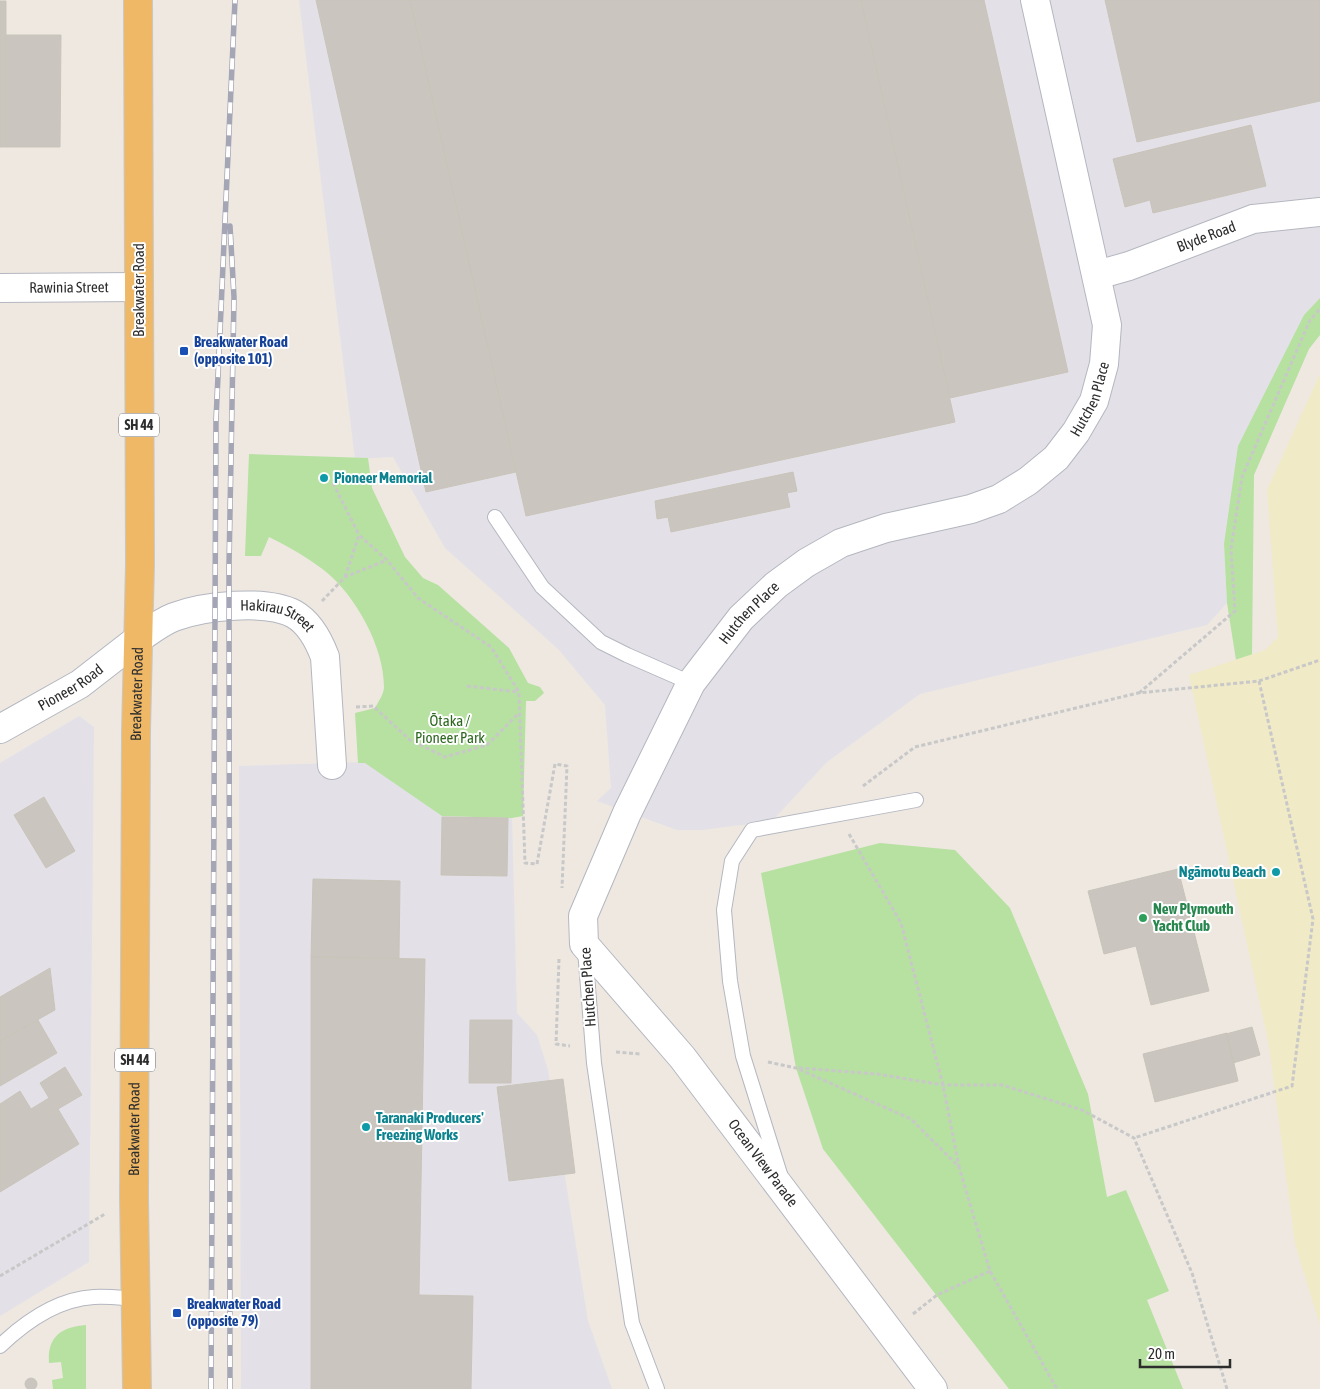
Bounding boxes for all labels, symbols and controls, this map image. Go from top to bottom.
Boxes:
street label: Blyde Road [1174,217,1238,255]
street label: Breakwater Road [130,243,147,337]
street label: Rawinia Street [29,278,109,296]
place label: Breakwater Road (opposite 101) [194,333,288,367]
marker: Breakwater Road (opposite 101) [178,345,190,357]
street label: Hutchen Place [1066,360,1112,439]
road number: SH 44 [119,414,159,436]
place label: Pioneer Memorial [334,469,434,486]
marker: Pioneer Memorial [318,472,330,484]
street label: Hutchen Place [715,578,782,647]
street label: Hakirau Street [240,596,318,635]
street label: Breakwater Road [127,647,146,741]
street label: Pioneer Road [35,660,106,714]
park label: Ōtaka / Pioneer Park [415,712,485,746]
place label: Ngāmotu Beach [1179,863,1266,880]
marker: Ngāmotu Beach [1270,866,1282,878]
place label: New Plymouth Yacht Club [1152,900,1234,934]
marker: New Plymouth Yacht Club [1137,912,1149,924]
street label: Hutchen Place [576,946,599,1027]
road number: SH 44 [115,1048,155,1072]
street label: Breakwater Road [125,1082,142,1176]
place label: Taranaki Producers' Freezing Works [376,1109,484,1143]
street label: Ocean View Parade [725,1116,802,1210]
marker: Taranaki Producers' Freezing Works [360,1121,372,1133]
place label: Breakwater Road (opposite 79) [187,1295,281,1329]
marker: Breakwater Road (opposite 79) [171,1307,183,1319]
scale bar [1140,1336,1230,1368]
text: 20 m [1148,1345,1175,1362]

